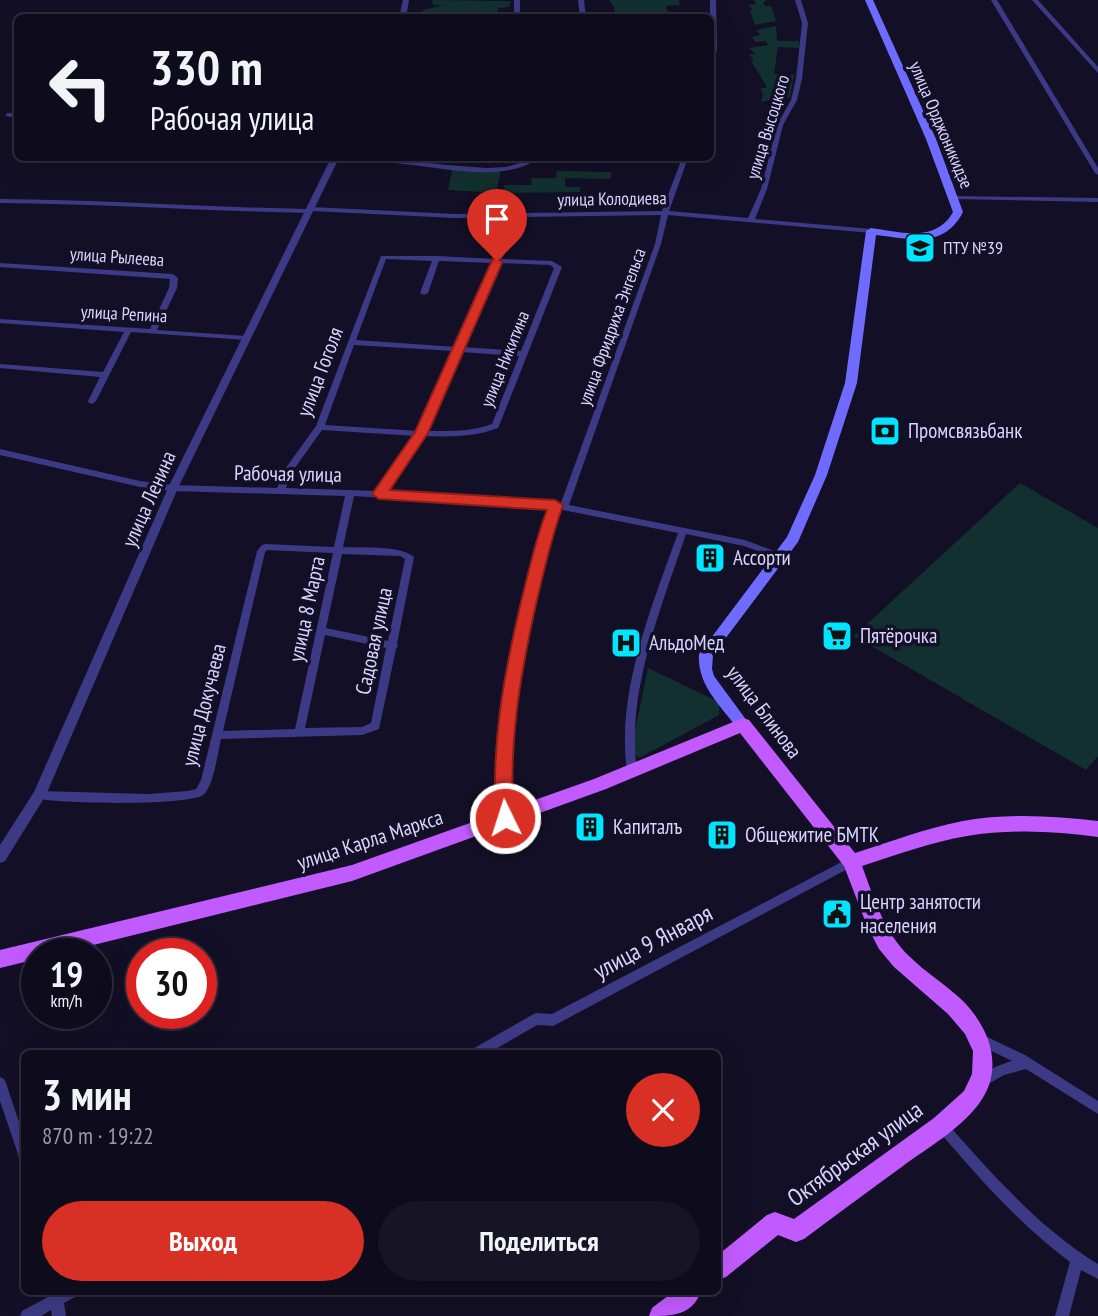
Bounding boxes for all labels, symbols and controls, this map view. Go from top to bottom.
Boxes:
text: 330 m [150,35,263,99]
icon: left [35,42,126,133]
street label: улица Орджоникидзе [904,58,979,192]
street label: улица Высоцкого [741,72,794,182]
text: Рабочая улица [150,97,314,139]
street label: улица Колодиева [557,186,667,211]
pin [467,189,527,261]
icon: arrive [478,200,516,238]
school or university icon: ПТУ №39 [903,231,937,265]
place label: ПТУ №39 [943,236,1003,259]
street label: улица Рылеева [69,242,165,271]
street label: улица Фридриха Энгельса [572,245,651,409]
street label: улица Репина [80,300,168,327]
street label: улица Никитина [475,307,534,410]
street label: улица Гоголя [290,323,349,421]
bank icon: Промсвязьбанк [868,414,902,448]
place label: Промсвязьбанк [908,417,1022,444]
street label: улица Ленина [115,446,182,551]
street label: Рабочая улица [234,459,342,488]
building icon: Ассорти [693,541,727,575]
place label: Ассорти [733,544,791,571]
street label: улица 8 Марта [282,554,331,664]
street label: Садовая улица [349,585,398,697]
supermarket icon: Пятёрочка [820,619,854,653]
place label: Пятёрочка [860,622,937,649]
hospital icon: АльдоМед [609,626,643,660]
place label: АльдоМед [649,629,724,656]
street label: улица Докучаева [175,641,232,769]
street label: улица Блинова [721,660,808,764]
position arrow [468,781,542,855]
street label: улица Карла Маркса [294,803,446,876]
building icon: Капиталъ [573,810,607,844]
place label: Капиталъ [613,813,683,840]
building icon: Общежитие БМТК [705,818,739,852]
place label: Общежитие БМТК [745,821,879,848]
place label: Центр занятости населения [860,888,981,939]
street label: улица 9 Января [588,897,718,986]
public building icon: Центр занятости населения [820,897,854,931]
speed limit sign: 30 [126,938,217,1029]
text: 19 [50,951,83,997]
text: km/h [51,989,82,1012]
text: 3 мин [42,1067,132,1122]
button: close [626,1073,700,1147]
street label: Октябрьская улица [781,1094,929,1213]
text: 870 m · 19:22 [42,1121,154,1150]
button: Выход [42,1201,364,1281]
button: Поделиться [378,1201,700,1281]

